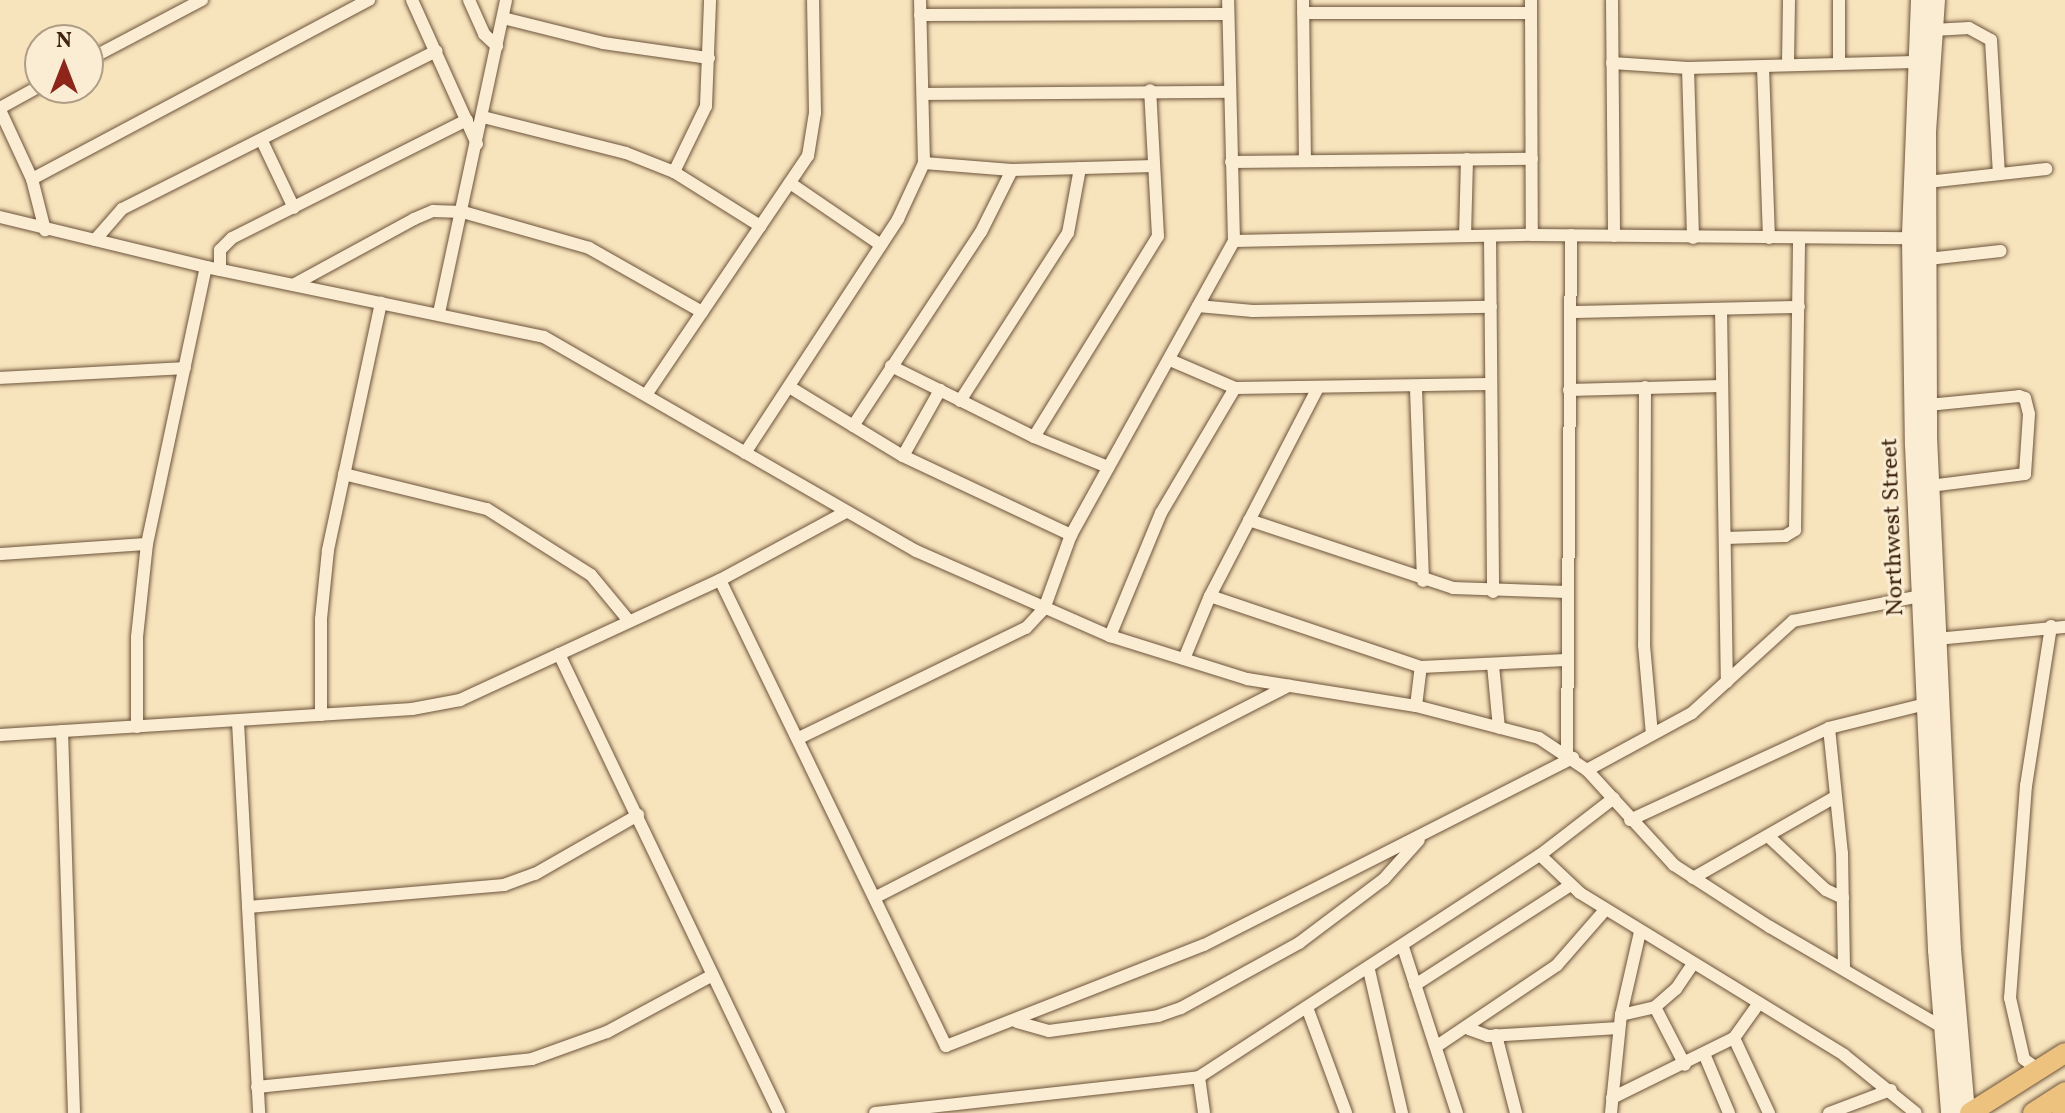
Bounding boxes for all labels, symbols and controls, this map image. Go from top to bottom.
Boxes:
north arrow [24,24,104,104]
text: N [56,26,72,57]
street label: Northwest Street [1876,437,1912,617]

